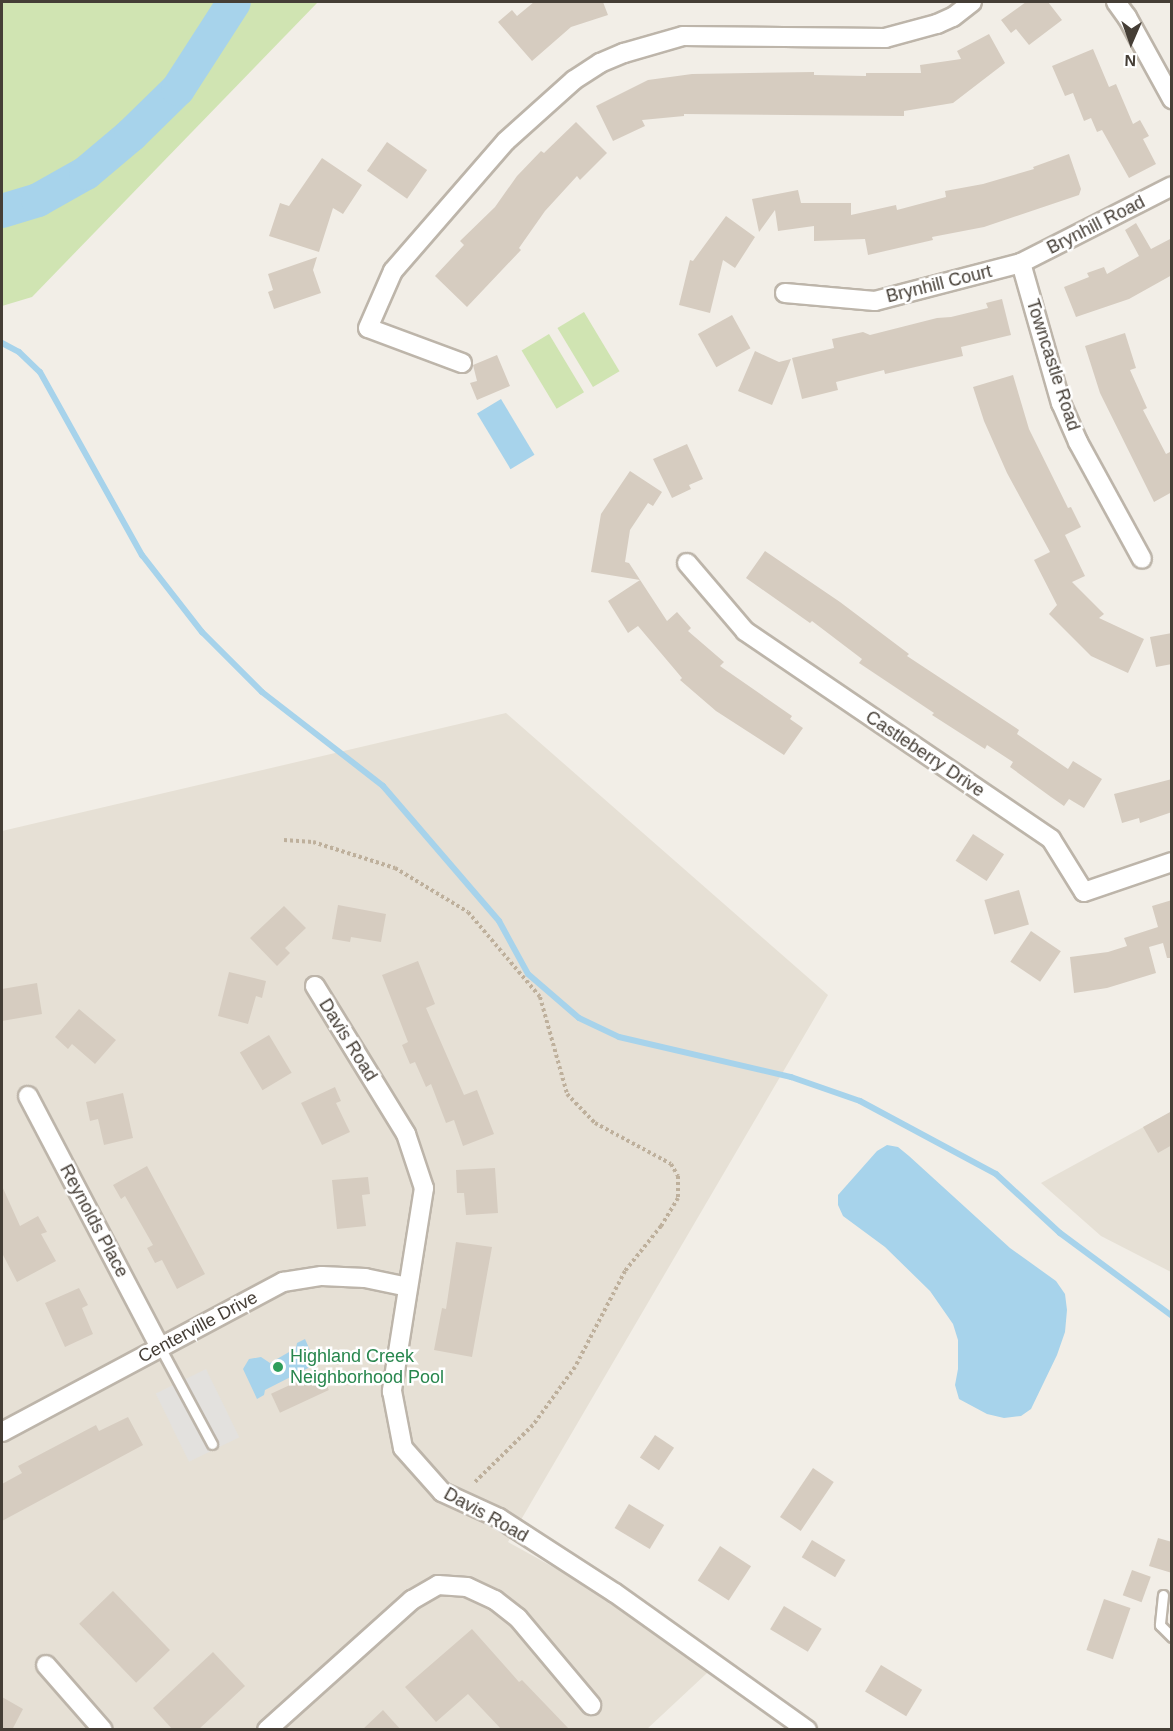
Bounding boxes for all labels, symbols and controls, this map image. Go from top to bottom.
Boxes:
north arrow [1101,12,1161,72]
text: N [1124,52,1136,69]
street label: Brynhill Road [1043,191,1149,259]
street label: Brynhill Court [884,260,994,308]
street label: Towncastle Road [1022,296,1084,434]
street label: Castleberry Drive [861,706,989,802]
street label: Davis Road [314,995,382,1085]
street label: Reynolds Place [55,1161,133,1281]
street label: Centerville Drive [135,1286,261,1368]
place label: Highland Creek Neighborhood Pool [290,1346,444,1388]
marker: Highland Creek Neighborhood Pool [271,1360,285,1374]
street label: Davis Road [440,1483,532,1547]

